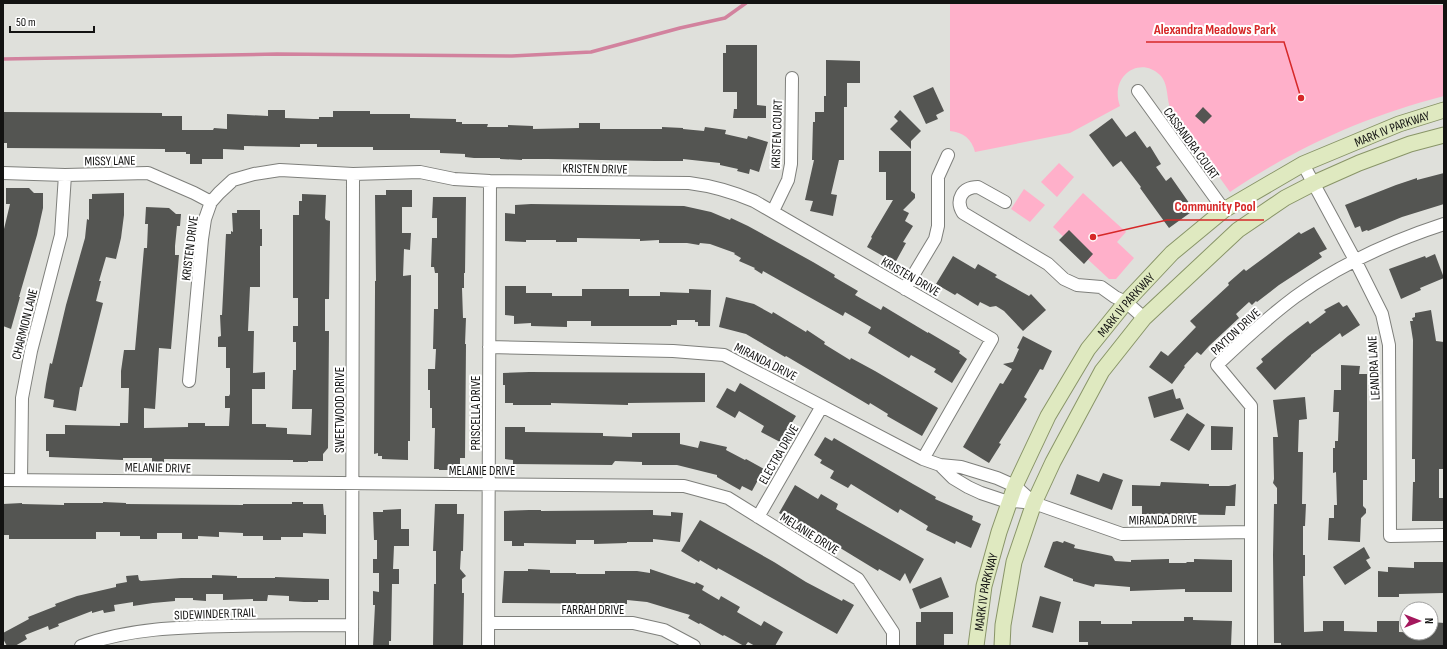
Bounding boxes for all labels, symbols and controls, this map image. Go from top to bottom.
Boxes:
scale bar [10,8,94,34]
text: 50 m [16,15,36,30]
callout: Alexandra Meadows Park [1146,16,1284,42]
text: Alexandra Meadows Park [1153,21,1276,38]
street label: KRISTEN COURT [768,99,786,169]
street label: CASSANDRA COURT [1160,104,1223,183]
street label: MARK IV PARKWAY [1352,108,1432,151]
street label: MISSY LANE [84,153,136,169]
street label: KRISTEN DRIVE [562,160,628,178]
callout: Community Pool [1167,194,1264,220]
text: Community Pool [1174,198,1256,215]
street label: KRISTEN DRIVE [178,215,202,282]
street label: KRISTEN DRIVE [878,254,943,300]
street label: MARK IV PARKWAY [1094,269,1159,340]
street label: CHARMION LANE [8,287,41,361]
street label: PAYTON DRIVE [1208,305,1264,359]
street label: LEANDRA LANE [1364,335,1384,401]
street label: MIRANDA DRIVE [731,339,800,385]
street label: SWEETWOOD DRIVE [332,367,348,453]
street label: PRISCELLA DRIVE [468,376,484,450]
street label: ELECTRA DRIVE [755,422,802,487]
street label: MELANIE DRIVE [125,459,191,477]
street label: MELANIE DRIVE [449,463,515,479]
street label: MELANIE DRIVE [777,509,842,558]
street label: MIRANDA DRIVE [1129,511,1197,529]
street label: MARK IV PARKWAY [971,551,1002,632]
north arrow [1399,601,1439,641]
street label: FARRAH DRIVE [562,602,624,618]
street label: SIDEWINDER TRAIL [174,605,256,623]
text: N [1422,618,1435,624]

